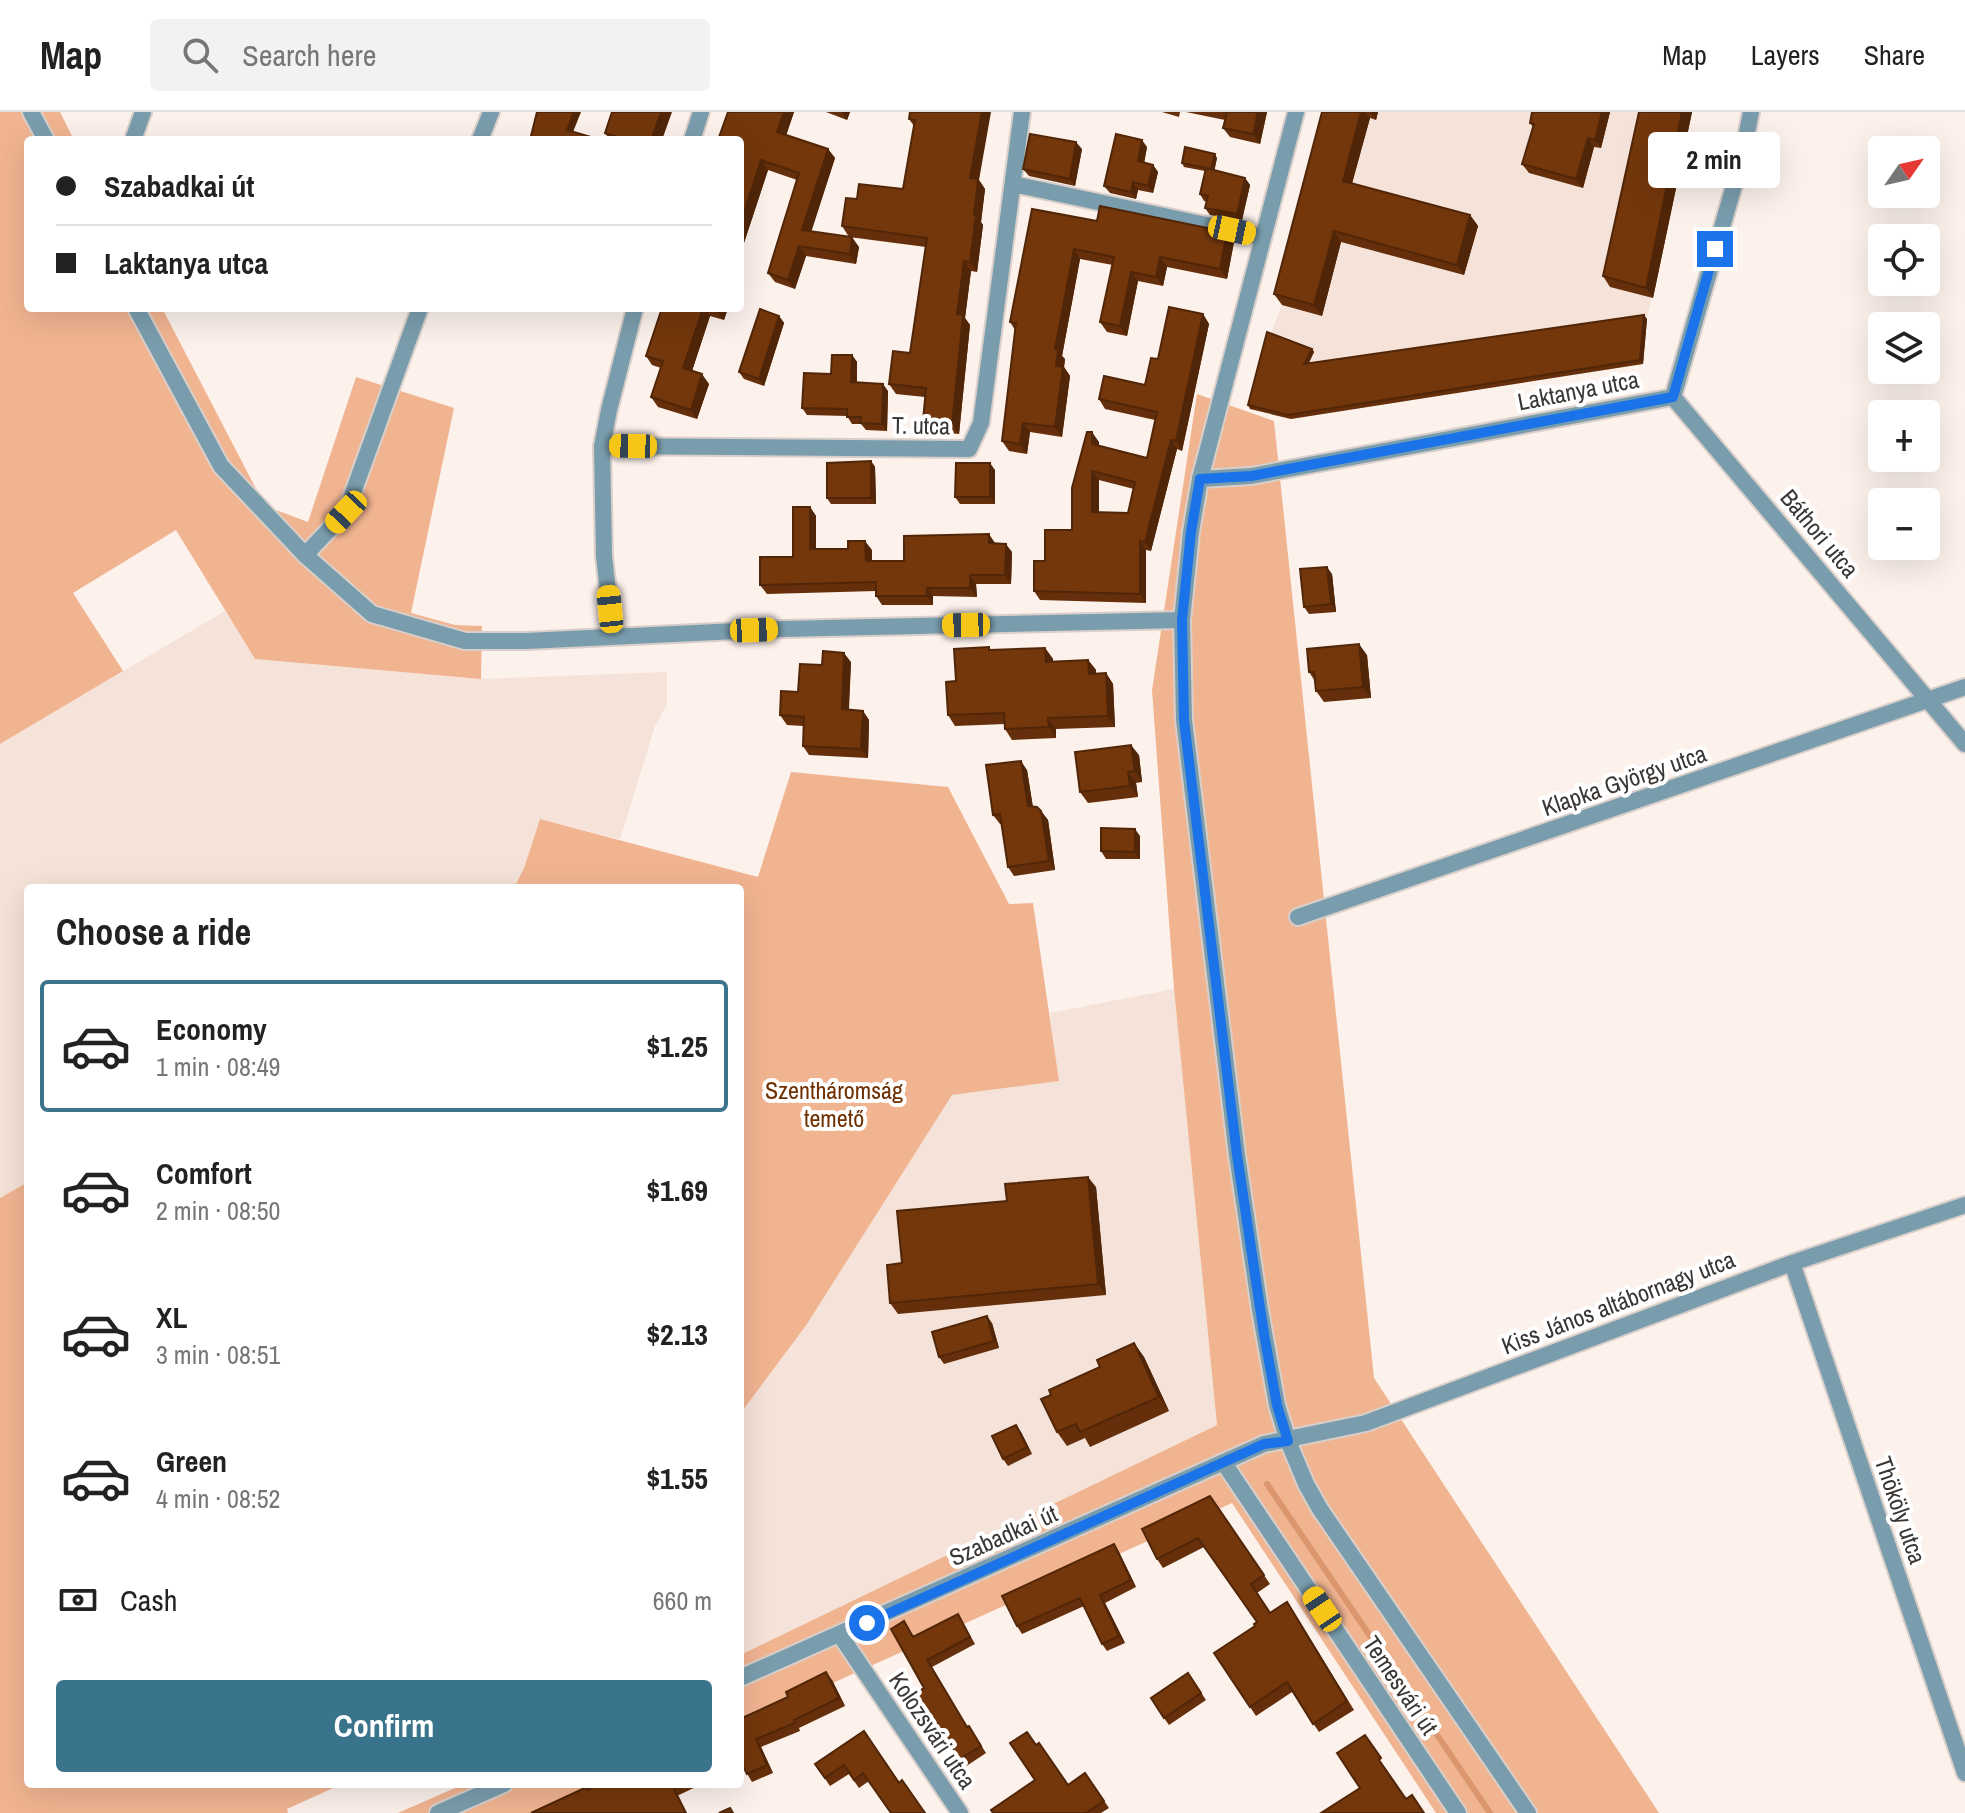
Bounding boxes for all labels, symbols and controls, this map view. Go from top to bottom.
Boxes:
search box [150,19,710,91]
text: Map [40,30,102,81]
icon: search [178,33,222,77]
text: Search here [242,35,376,75]
text: Map [1662,36,1707,74]
text: Layers [1751,36,1820,74]
text: Share [1864,36,1925,74]
callout: 2 min [1649,133,1781,189]
north arrow [1868,136,1940,208]
map controls [1868,136,1940,560]
text: 2 min [1686,142,1742,177]
text: Szabadkai út [104,166,254,206]
car [1206,213,1258,247]
button: locate [1868,224,1940,296]
route end [1697,231,1733,267]
text: Laktanya utca [104,243,268,283]
button: layers [1868,312,1940,384]
street label: Laktanya utca [1515,363,1641,417]
button: + [1868,400,1940,472]
street label: T. utca [892,408,950,442]
car [609,434,657,458]
street label: Báthori utca [1774,482,1866,584]
car [321,486,371,538]
button: − [1868,488,1940,560]
car [596,584,624,634]
car [942,613,990,637]
car [730,617,778,643]
street label: Klapka György utca [1538,737,1710,823]
text: Choose a ride [56,908,251,956]
text: Economy [156,1009,267,1049]
icon: car [60,1010,132,1082]
text: $1.25 [646,1026,708,1066]
text: 1 min · 08:49 [156,1049,280,1084]
park label: Szentháromság temető [765,1074,903,1134]
text: Comfort [156,1153,252,1193]
icon: car [60,1154,132,1226]
text: $1.69 [646,1170,708,1210]
text: 2 min · 08:50 [156,1193,280,1228]
street label: Kiss János altábornagy utca [1497,1243,1739,1361]
text: XL [156,1297,187,1337]
icon: car [60,1298,132,1370]
text: $2.13 [646,1314,708,1354]
text: 3 min · 08:51 [156,1337,280,1372]
text: Green [156,1441,227,1481]
icon: car [60,1442,132,1514]
street label: Thököly utca [1868,1452,1934,1568]
text: $1.55 [646,1458,708,1498]
text: 4 min · 08:52 [156,1481,280,1516]
street label: Szabadkai út [944,1497,1062,1573]
icon: cash [56,1578,100,1622]
text: Cash [120,1580,177,1620]
car [1299,1582,1345,1636]
text: 660 m [653,1583,712,1618]
route start [849,1605,885,1641]
street label: Temesvári út [1356,1629,1446,1741]
street label: Kolozsvári utca [882,1665,984,1795]
button: Confirm [56,1680,712,1772]

